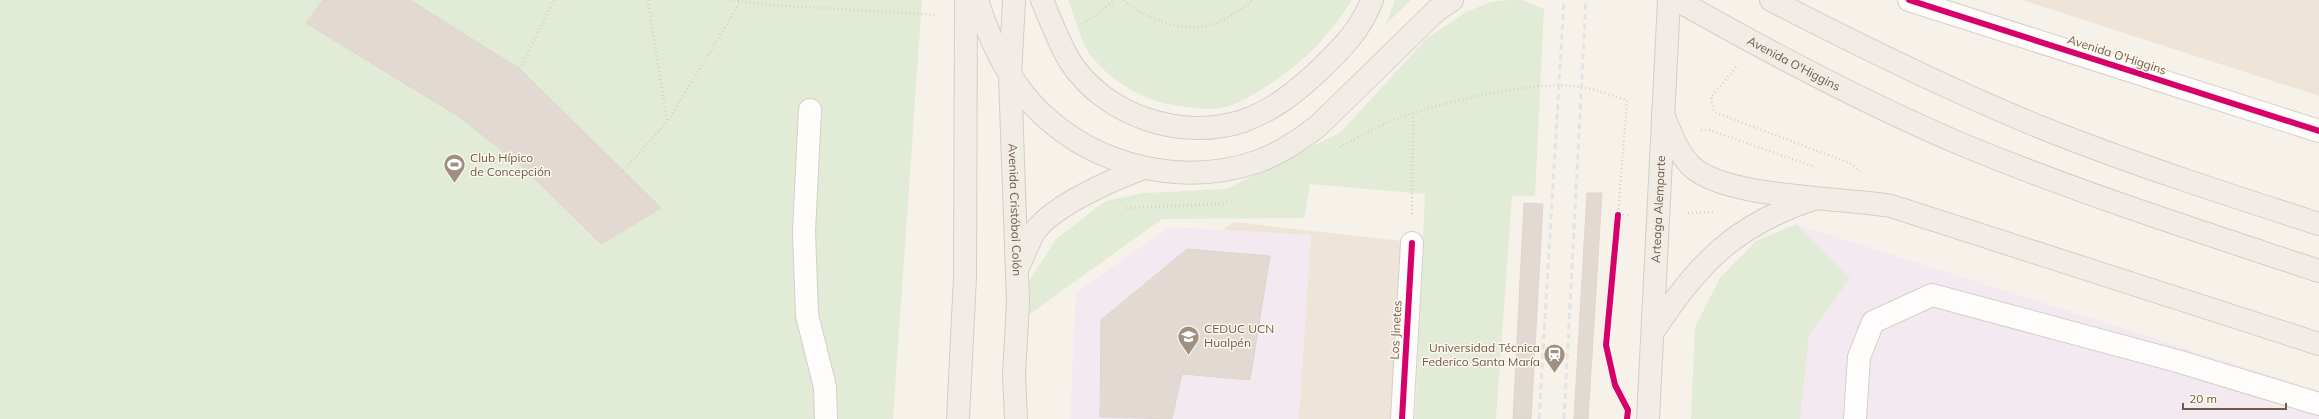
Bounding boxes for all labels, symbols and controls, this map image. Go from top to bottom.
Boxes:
street label: Avenida O'Higgins [2066,31,2169,78]
street label: Avenida O'Higgins [1745,33,1843,94]
street label: Avenida Cristóbal Colón [1005,143,1025,277]
place label: Club Hípico de Concepción [470,150,551,179]
sports icon: Club Hípico de Concepción [441,152,467,185]
street label: Arteaga Alemparte [1648,155,1668,263]
street label: Los Jinetes [1386,300,1405,360]
place label: CEDUC UCN Hualpén [1204,321,1274,350]
school or university icon: CEDUC UCN Hualpén [1175,323,1201,356]
place label: Universidad Técnica Federico Santa María [1422,340,1540,369]
station icon: Universidad Técnica Federico Santa María [1542,342,1568,375]
scale bar [2183,385,2286,411]
text: 20 m [2189,391,2217,406]

